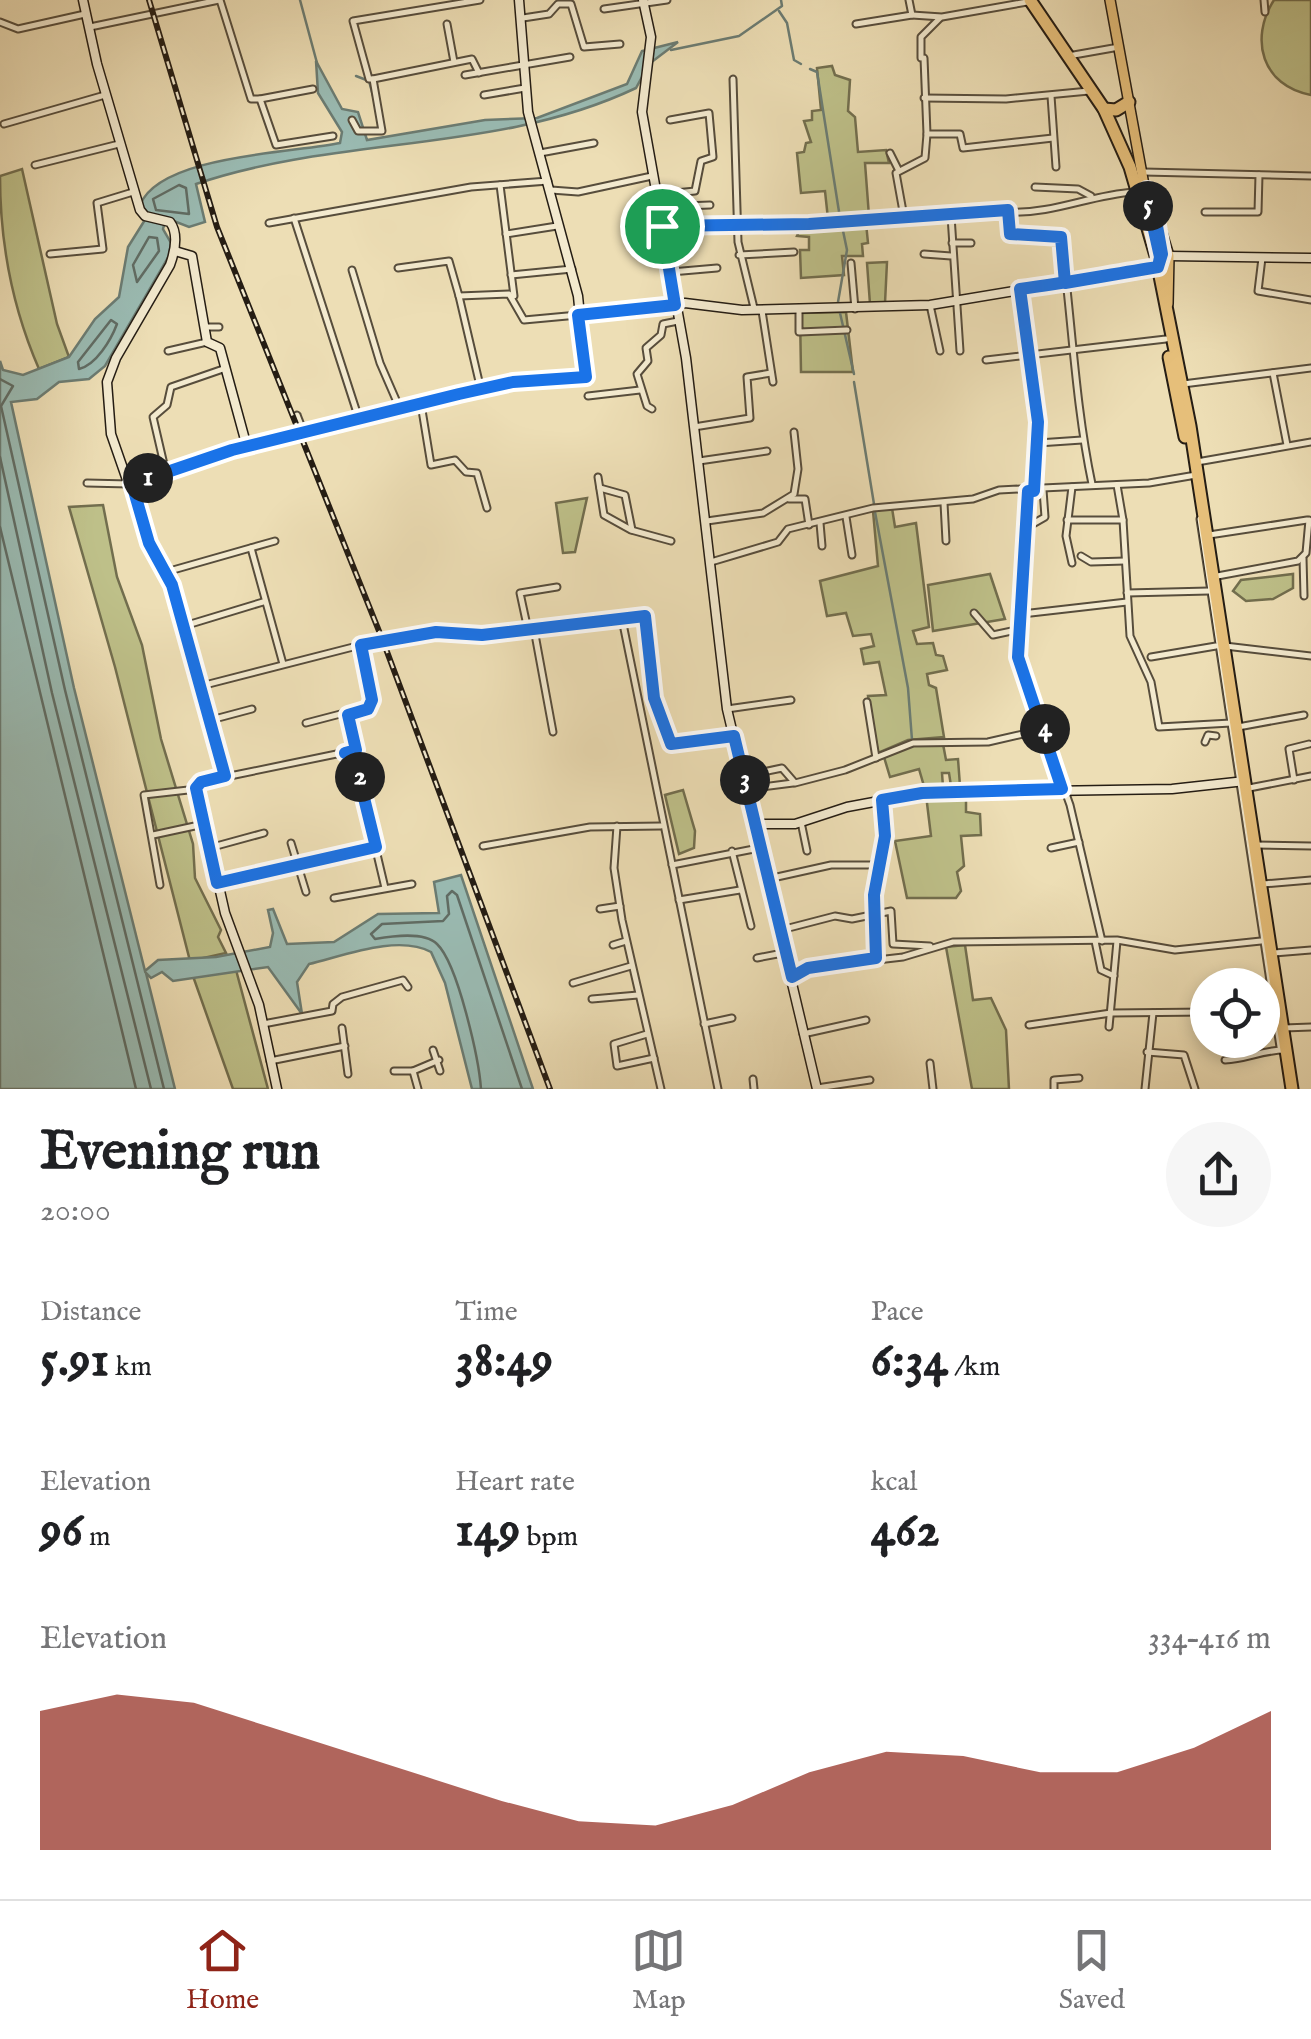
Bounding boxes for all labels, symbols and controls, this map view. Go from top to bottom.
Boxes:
pin: 5 [1123,181,1173,231]
pin [620,184,705,269]
text: 5 [1143,188,1153,223]
icon: arrive [635,199,690,254]
pin: 1 [123,453,173,503]
text: 1 [143,460,153,495]
pin: 4 [1020,704,1070,754]
text: 4 [1038,711,1052,746]
pin: 2 [335,752,385,802]
pin: 3 [720,755,770,805]
text: 2 [353,759,367,794]
text: 3 [740,762,750,797]
map controls [1190,968,1280,1058]
button: locate [1190,968,1280,1058]
text: Evening run [40,1118,320,1188]
button: share [1166,1122,1271,1227]
text: 20:00 [40,1191,111,1232]
text: Distance [40,1295,141,1330]
text: Time [455,1295,518,1330]
text: Pace [871,1295,924,1330]
text: 5.91 [40,1330,109,1393]
text: 38:49 [455,1330,553,1393]
text: 6:34 [871,1330,948,1393]
text: km [109,1350,152,1385]
text: /km [948,1350,1000,1385]
text: Elevation [40,1465,151,1500]
text: Heart rate [455,1465,575,1500]
text: kcal [871,1465,917,1500]
text: 96 [40,1500,83,1563]
text: 149 [455,1500,520,1563]
text: 462 [871,1500,940,1563]
text: m [83,1520,111,1555]
text: bpm [520,1520,578,1555]
text: Elevation [40,1619,167,1660]
text: 334–416 m [1148,1619,1271,1660]
tab: Home [186,1923,259,2018]
tab: Map [631,1923,686,2018]
tab: Saved [1059,1923,1125,2018]

